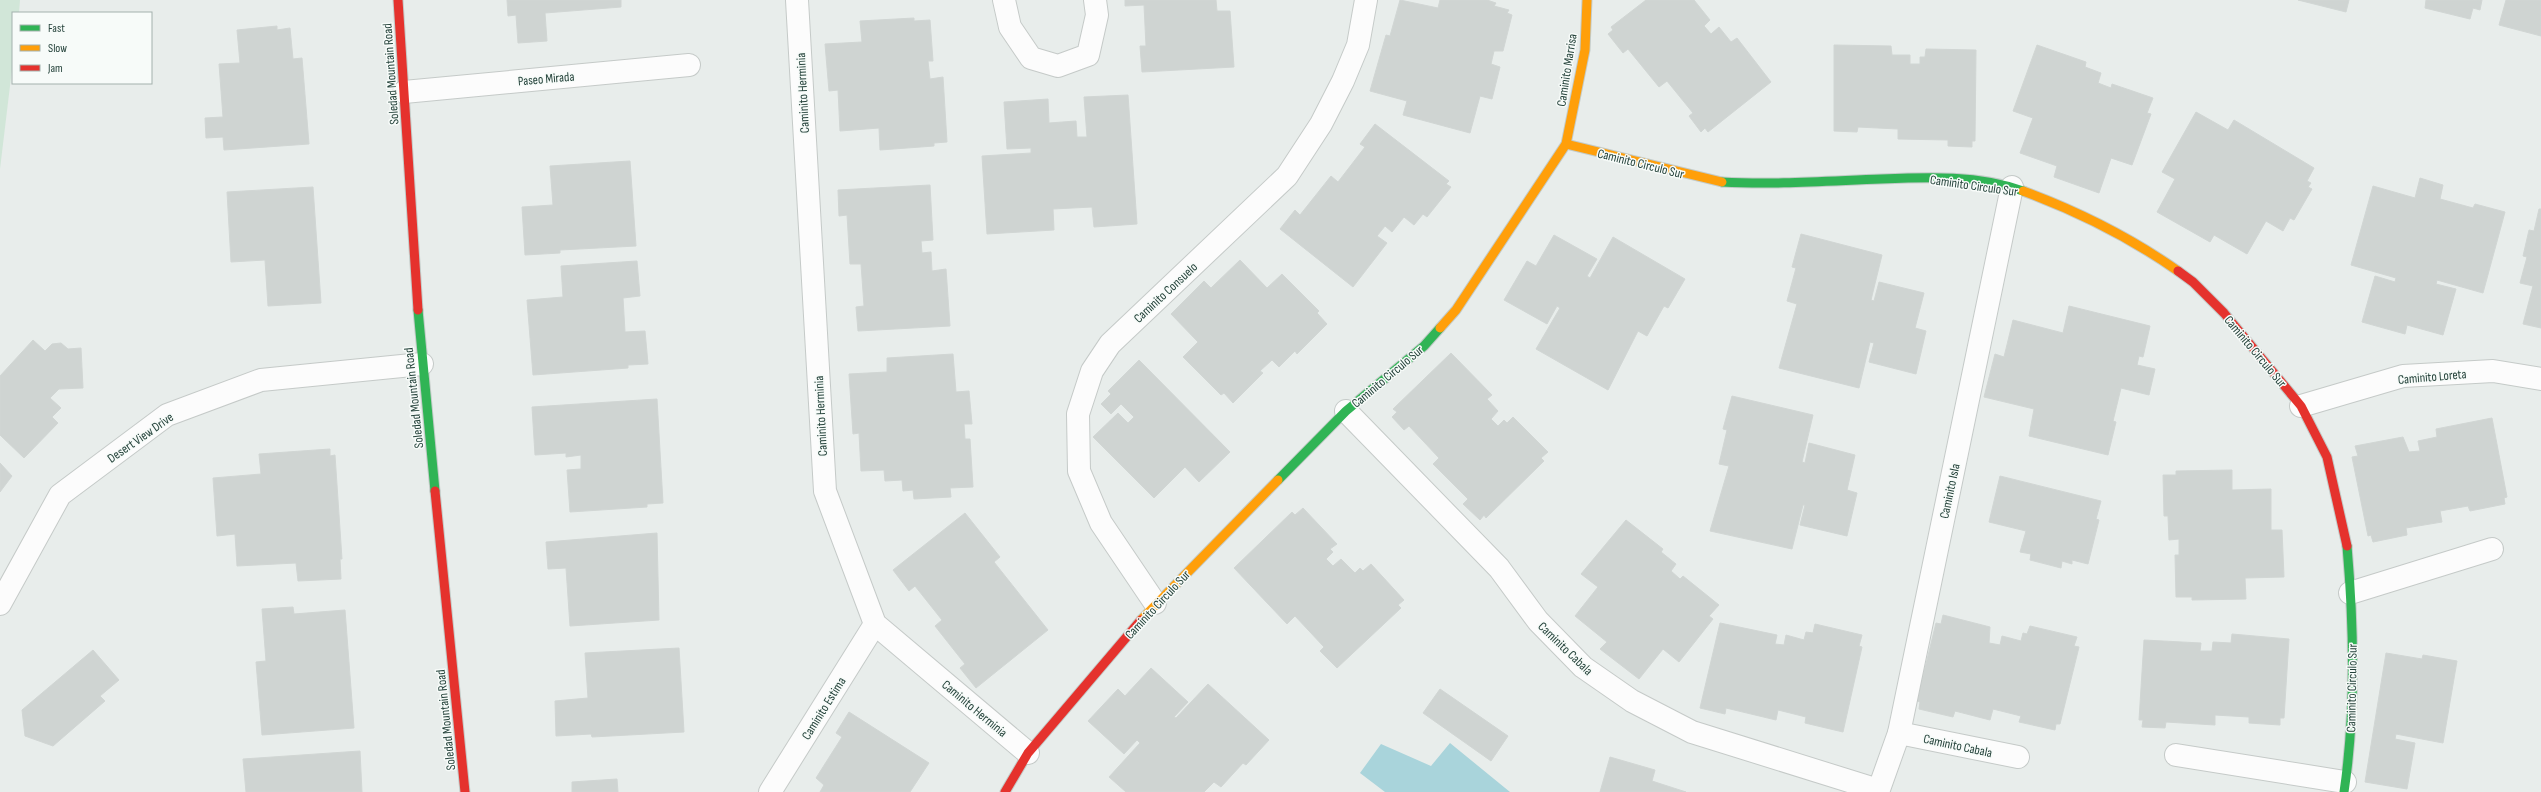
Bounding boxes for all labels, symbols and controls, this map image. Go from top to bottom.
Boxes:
legend [12,12,152,84]
text: Fast [48,21,65,36]
street label: Soledad Mountain Road [379,23,403,125]
street label: Caminito Marrisa [1553,33,1581,108]
text: Slow [48,41,67,56]
street label: Caminito Herminia [793,52,813,134]
text: Jam [47,61,63,76]
street label: Paseo Mirada [517,69,575,89]
street label: Caminito Circulo Sur [1596,145,1686,183]
street label: Caminito Circulo Sur [1929,172,2019,200]
street label: Caminito Consuelo [1130,259,1201,326]
street label: Caminito Circulo Sur [2221,313,2290,391]
street label: Caminito Circulo Sur [1349,342,1427,411]
street label: Soledad Mountain Road [401,347,427,449]
street label: Caminito Loreta [2397,366,2467,388]
street label: Caminito Herminia [811,375,831,457]
street label: Desert View Drive [104,409,177,466]
street label: Caminito Isla [1936,462,1964,520]
street label: Caminito Circulo Sur [1122,567,1194,643]
street label: Caminito Cabala [1535,619,1596,679]
street label: Caminito Circulo Sur [2343,643,2361,732]
street label: Soledad Mountain Road [433,669,459,771]
street label: Caminito Estima [798,674,849,743]
street label: Caminito Herminia [938,677,1010,741]
street label: Caminito Cabala [1922,731,1994,761]

